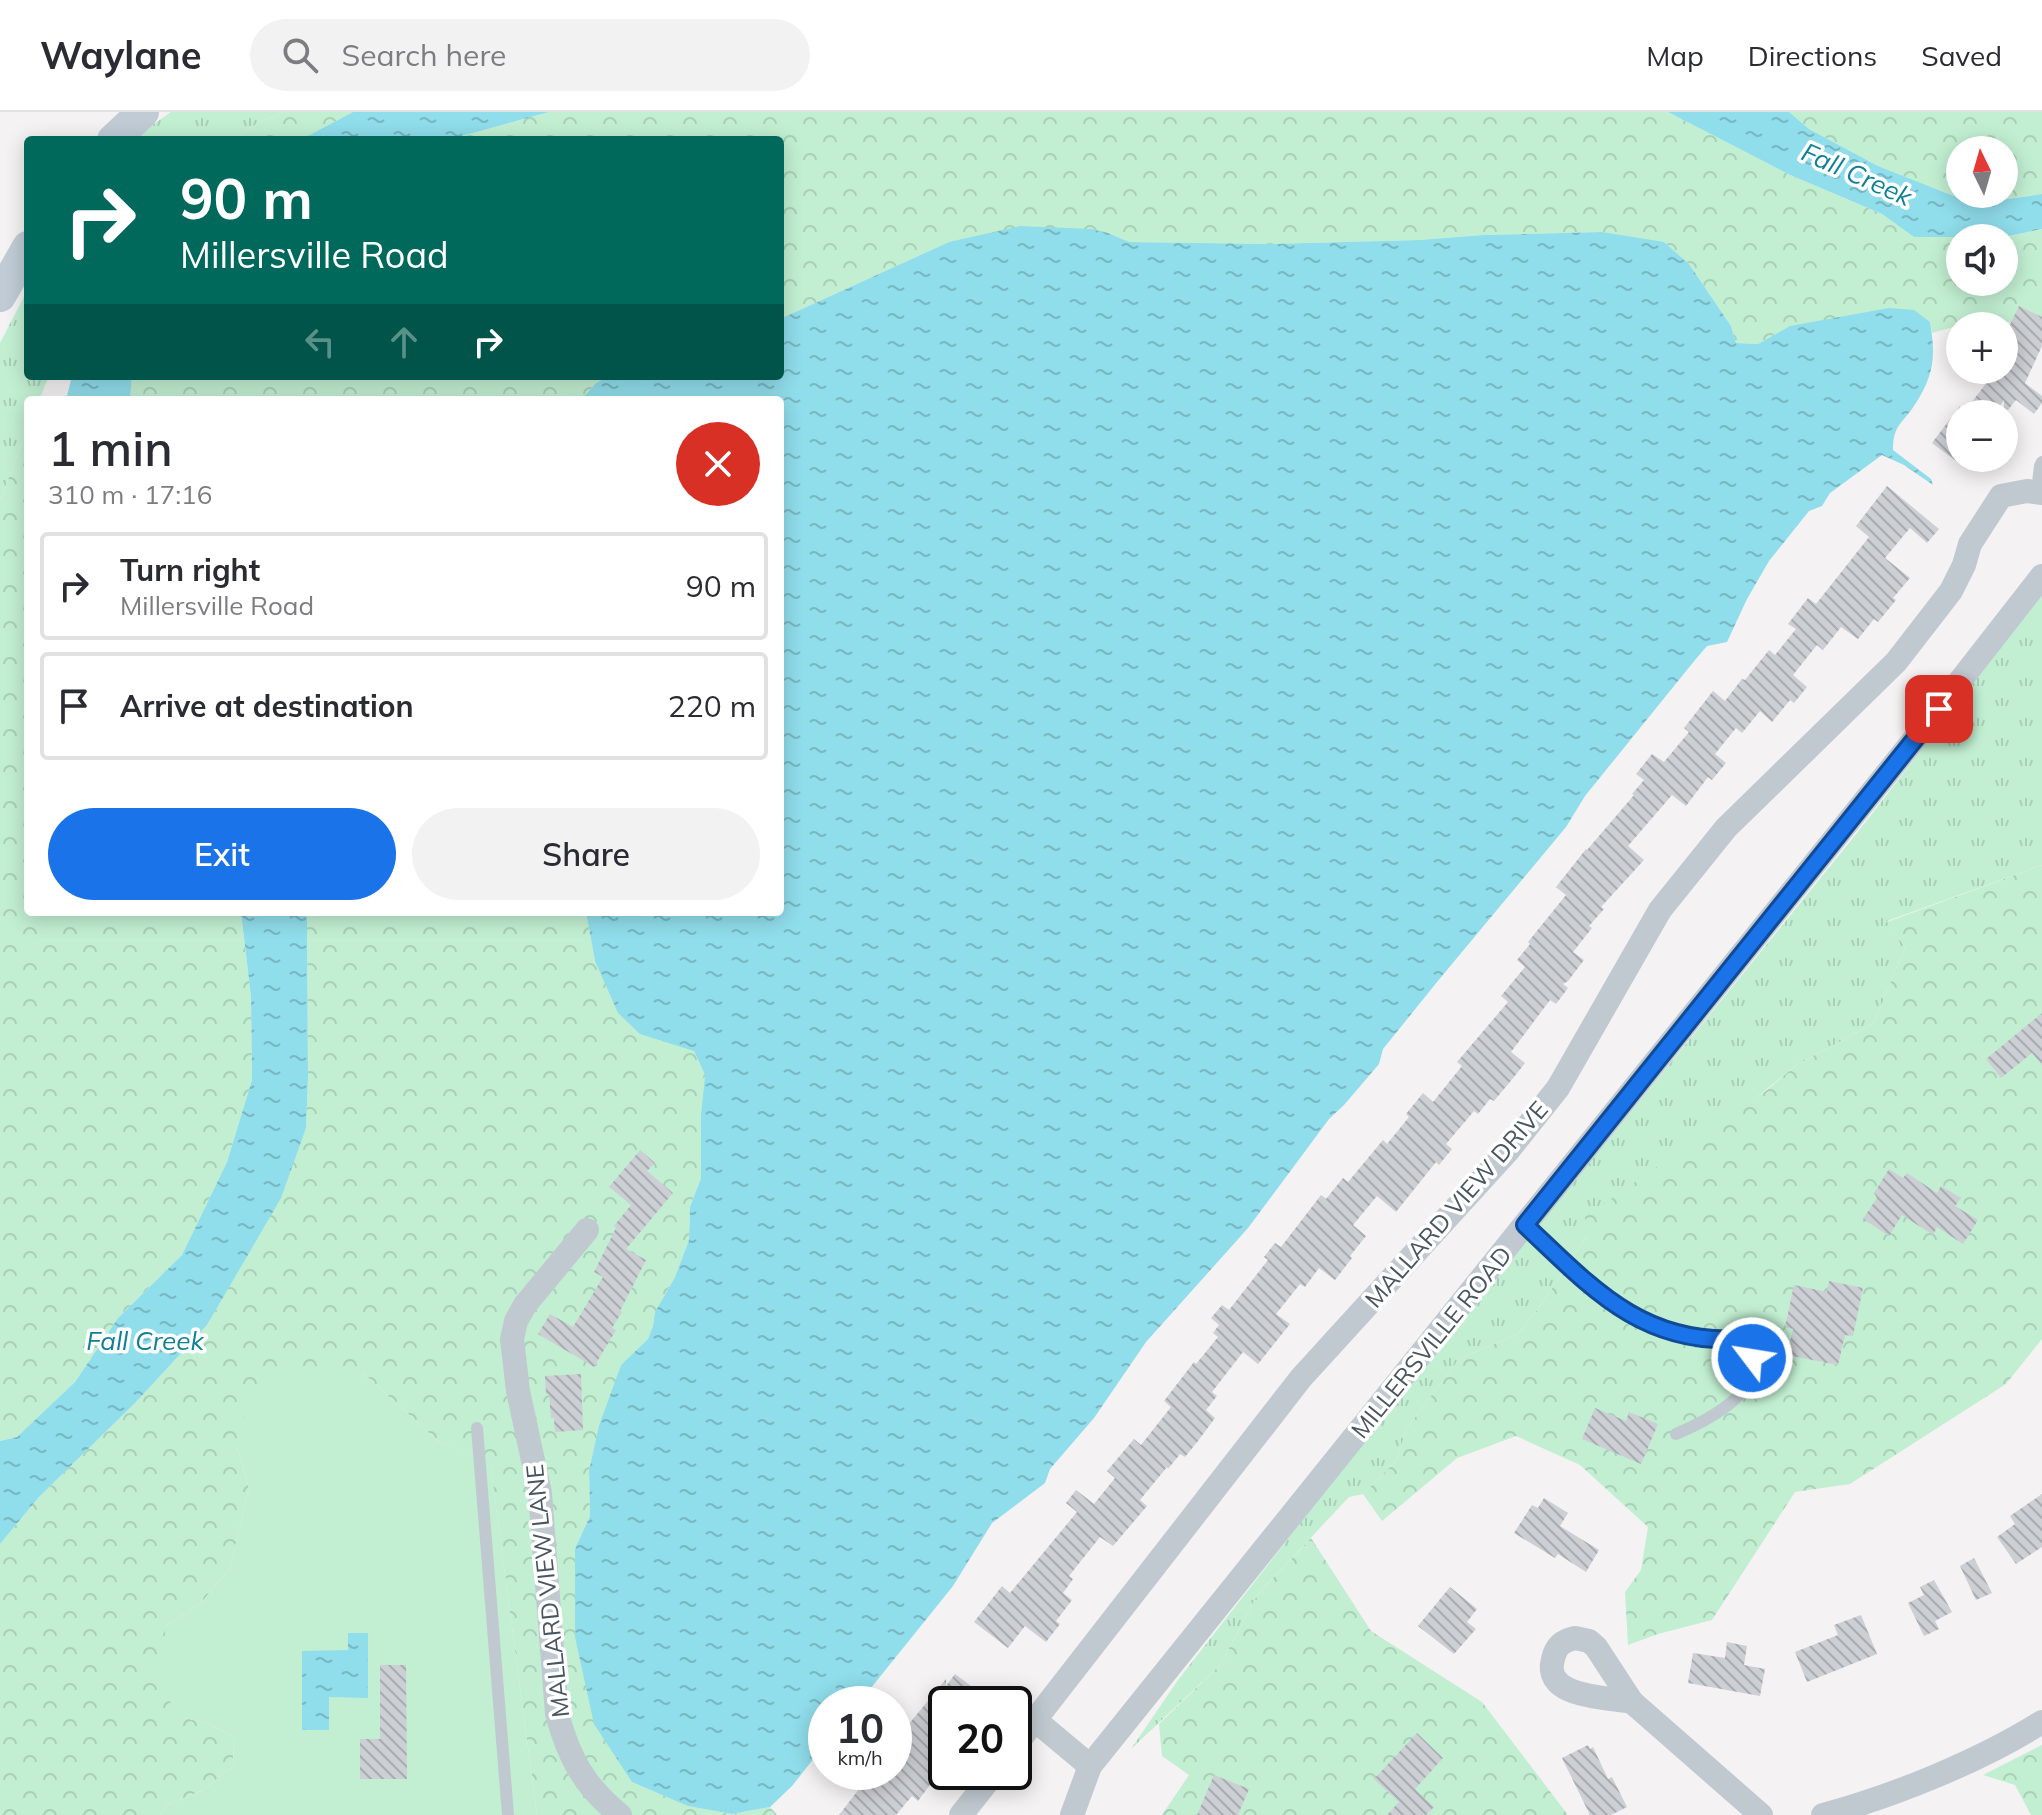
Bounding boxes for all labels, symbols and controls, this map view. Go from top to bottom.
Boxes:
search box [250,19,810,91]
text: Waylane [40,31,202,79]
icon: search [278,33,322,77]
text: Search here [342,36,506,74]
text: Map [1646,38,1704,73]
text: Directions [1748,38,1877,73]
text: Saved [1921,38,2002,73]
water label: Fall Creek [1797,135,1918,213]
north arrow [1946,136,2018,208]
map controls [1946,136,2018,472]
text: 90 m [180,163,313,233]
icon: right [48,168,152,272]
button: sound [1946,224,2018,296]
text: Millersville Road [180,232,449,277]
button: + [1946,312,2018,384]
icon: left [298,320,342,364]
icon: ahead [382,320,426,364]
icon: right [466,320,510,364]
button: − [1946,400,2018,472]
text: 1 min [48,418,173,478]
button: close [676,422,760,506]
text: 310 m · 17:16 [48,478,212,511]
text: Turn right [120,551,260,589]
icon: right [52,564,96,608]
text: 90 m [686,567,756,605]
text: Millersville Road [120,589,314,622]
pin [1905,675,1973,743]
icon: arrive [52,684,96,728]
text: Arrive at destination [120,687,414,725]
text: 220 m [668,687,756,725]
icon: arrive [1917,687,1961,731]
button: Exit [48,808,396,900]
button: Share [412,808,760,900]
street label: MALLARD VIEW DRIVE [1358,1095,1554,1313]
street label: MILLERSVILLE ROAD [1344,1240,1518,1444]
position arrow [1710,1316,1794,1400]
water label: Fall Creek [86,1324,204,1357]
street label: MALLARD VIEW LANE [519,1463,575,1719]
speed limit sign: 20 [928,1686,1032,1790]
text: 10 [836,1703,884,1753]
text: km/h [837,1745,883,1770]

